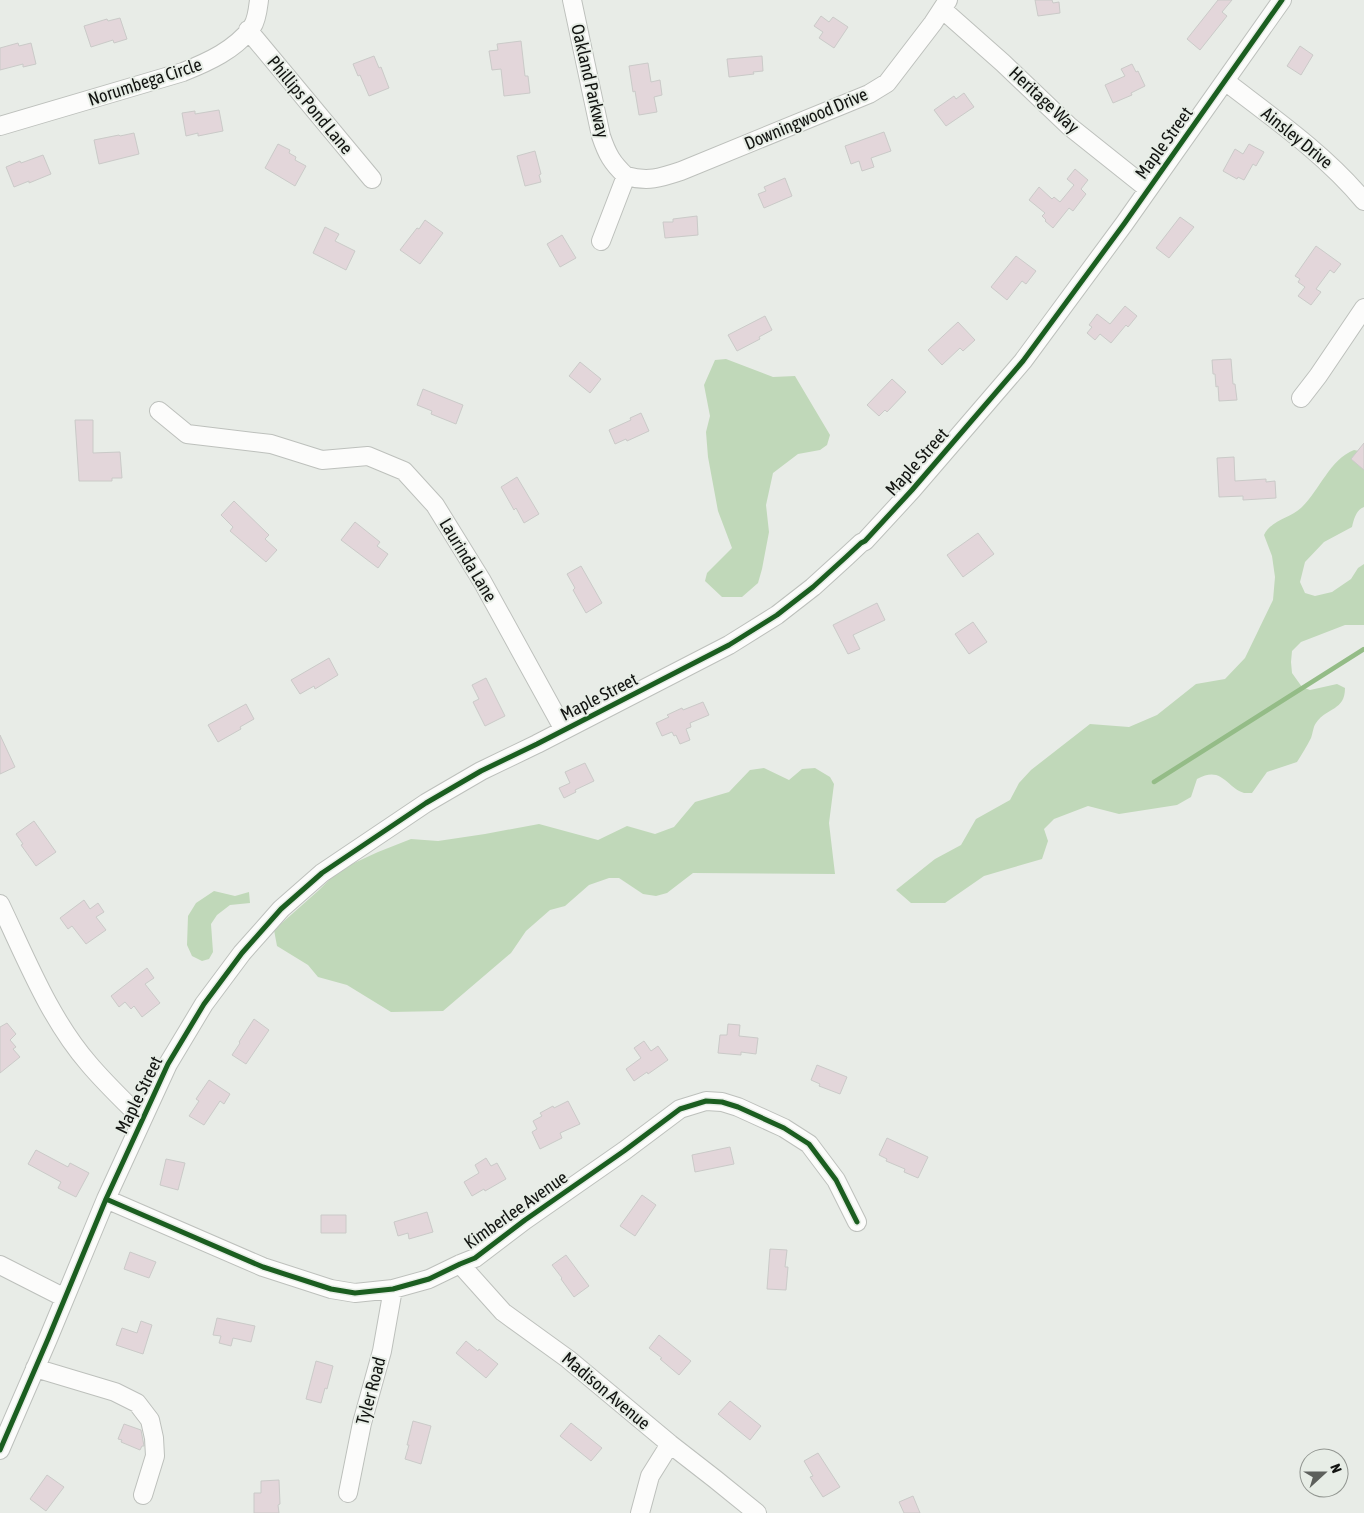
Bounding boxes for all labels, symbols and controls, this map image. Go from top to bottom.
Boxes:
street label: Oakland Parkway [567,22,614,140]
street label: Phillips Pond Lane [263,51,358,158]
street label: Norumbega Circle [86,53,204,110]
street label: Heritage Way [1005,62,1084,137]
street label: Downingwood Drive [741,83,871,154]
street label: Maple Street [1131,103,1197,183]
street label: Ainsley Drive [1258,103,1337,173]
street label: Maple Street [881,424,952,500]
street label: Laurinda Lane [435,514,502,605]
street label: Maple Street [557,668,641,725]
street label: Maple Street [111,1053,166,1137]
street label: Kimberlee Avenue [460,1166,571,1253]
street label: Madison Avenue [558,1348,655,1434]
street label: Tyler Road [351,1355,390,1427]
north arrow [1299,1448,1349,1498]
text: N [1327,1462,1345,1475]

